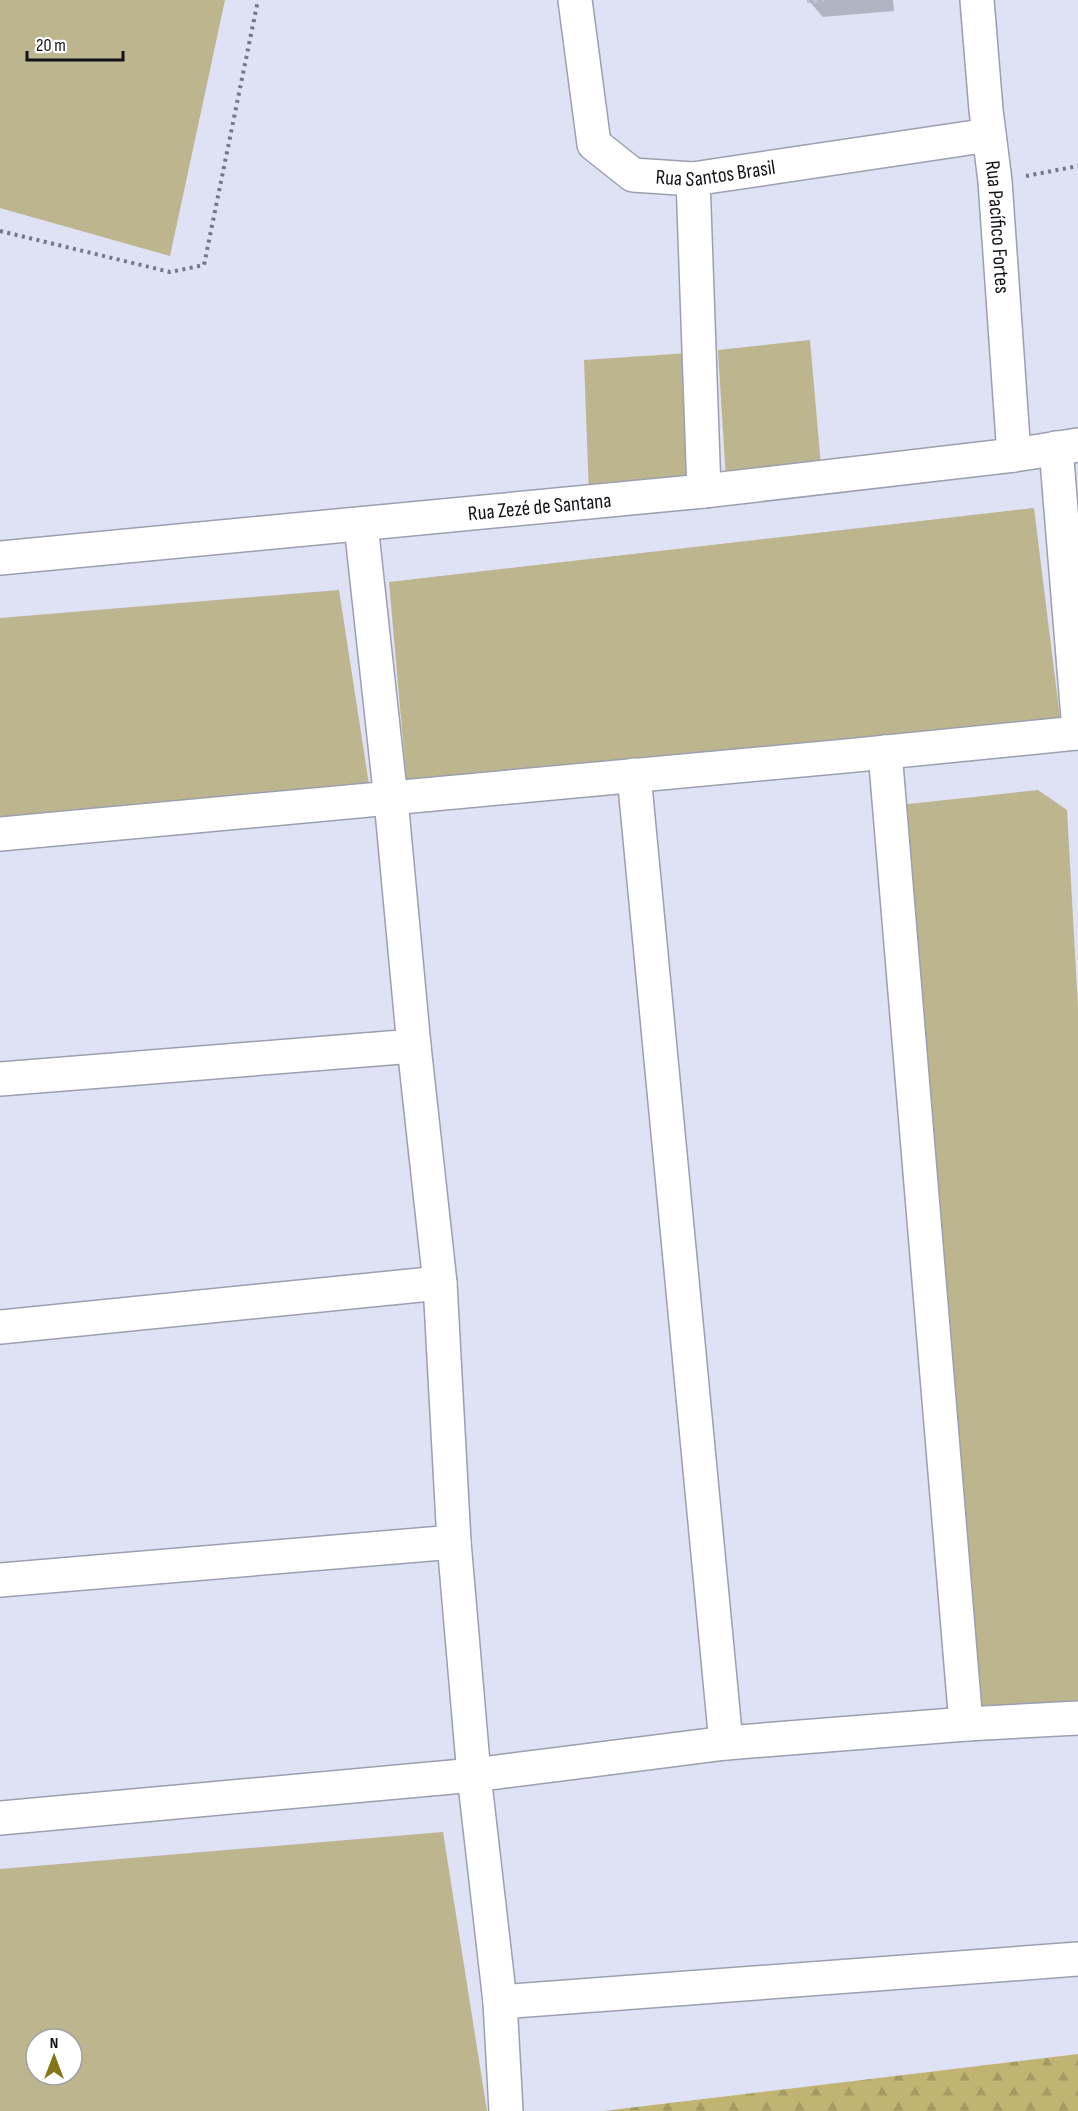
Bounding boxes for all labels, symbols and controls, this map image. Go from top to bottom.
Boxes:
scale bar [27,24,123,62]
text: 20 m [36,35,66,56]
street label: Rua Santos Brasil [655,154,777,192]
street label: Rua Pacífico Fortes [980,159,1015,294]
street label: Rua Zezé de Santana [467,487,612,526]
north arrow [24,2027,84,2087]
text: N [50,2034,58,2053]

